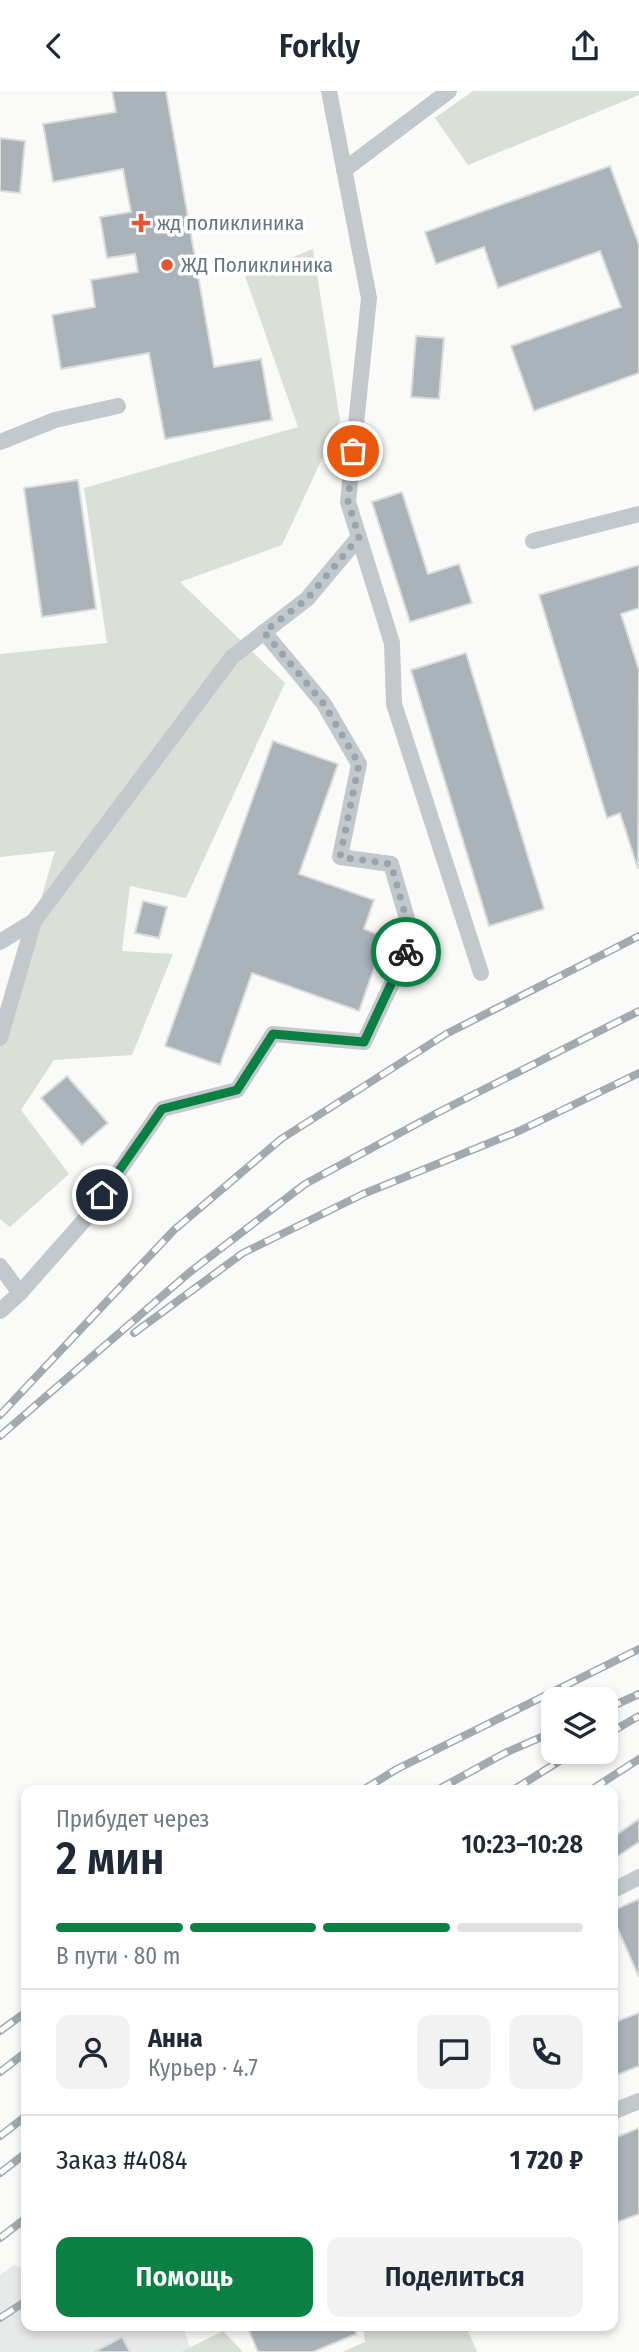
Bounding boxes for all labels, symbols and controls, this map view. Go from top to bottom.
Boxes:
icon: back [35,27,73,65]
text: Forkly [279,27,360,65]
icon: share [566,27,604,65]
place label: жд поликлиника [157,210,304,236]
marker: жд поликлиника [131,213,151,233]
place label: ЖД Поликлиника [181,252,333,278]
marker: ЖД Поликлиника [159,257,175,273]
pin [323,421,383,481]
icon: bag [334,432,372,470]
courier [371,917,441,987]
icon: bike [387,933,425,971]
pin [72,1165,132,1225]
icon: home [83,1176,121,1214]
map controls [541,1687,618,1764]
button: layers [541,1687,618,1764]
text: Прибудет через [56,1805,209,1833]
text: 10:23–10:28 [461,1829,583,1860]
text: 2 мин [56,1831,164,1886]
text: В пути · 80 m [56,1942,180,1970]
button: person [56,2015,130,2089]
button: chat [417,2015,491,2089]
button: phone [509,2015,583,2089]
text: Анна [148,2023,203,2054]
text: Курьер · 4.7 [148,2054,258,2082]
text: Заказ #4084 [56,2145,187,2176]
text: 1 720 ₽ [510,2145,583,2176]
button: Помощь [56,2237,313,2317]
button: Поделиться [327,2237,583,2317]

